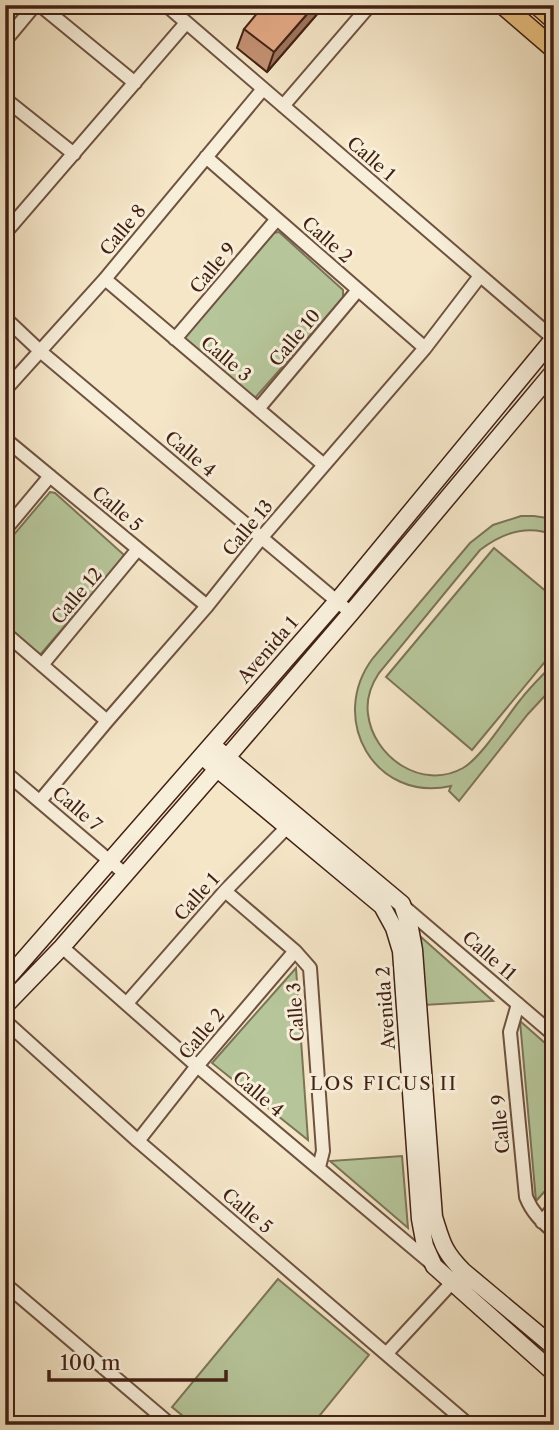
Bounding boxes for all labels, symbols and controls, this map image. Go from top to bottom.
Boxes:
street label: Calle 1 [342,132,400,186]
street label: Calle 8 [95,200,151,260]
street label: Calle 2 [297,212,357,268]
street label: Calle 9 [185,238,241,298]
street label: Calle 10 [265,305,325,371]
street label: Calle 3 [196,332,256,386]
street label: Calle 4 [160,426,220,482]
street label: Calle 5 [87,482,147,536]
street label: Calle 13 [218,495,278,561]
street label: Calle 12 [47,563,107,629]
street label: Avenida 1 [233,612,303,689]
street label: Calle 7 [48,782,106,836]
street label: Calle 1 [170,868,224,925]
street label: Calle 11 [458,927,521,986]
street label: Avenida 2 [372,965,400,1052]
street label: Calle 3 [283,982,309,1042]
street label: Calle 2 [175,1004,229,1064]
street label: Calle 4 [228,1066,288,1122]
district label: LOS FICUS II [310,1072,458,1095]
street label: Calle 9 [487,1093,515,1155]
street label: Calle 5 [217,1184,277,1238]
scale bar [49,1339,226,1383]
text: 100 m [60,1350,121,1375]

